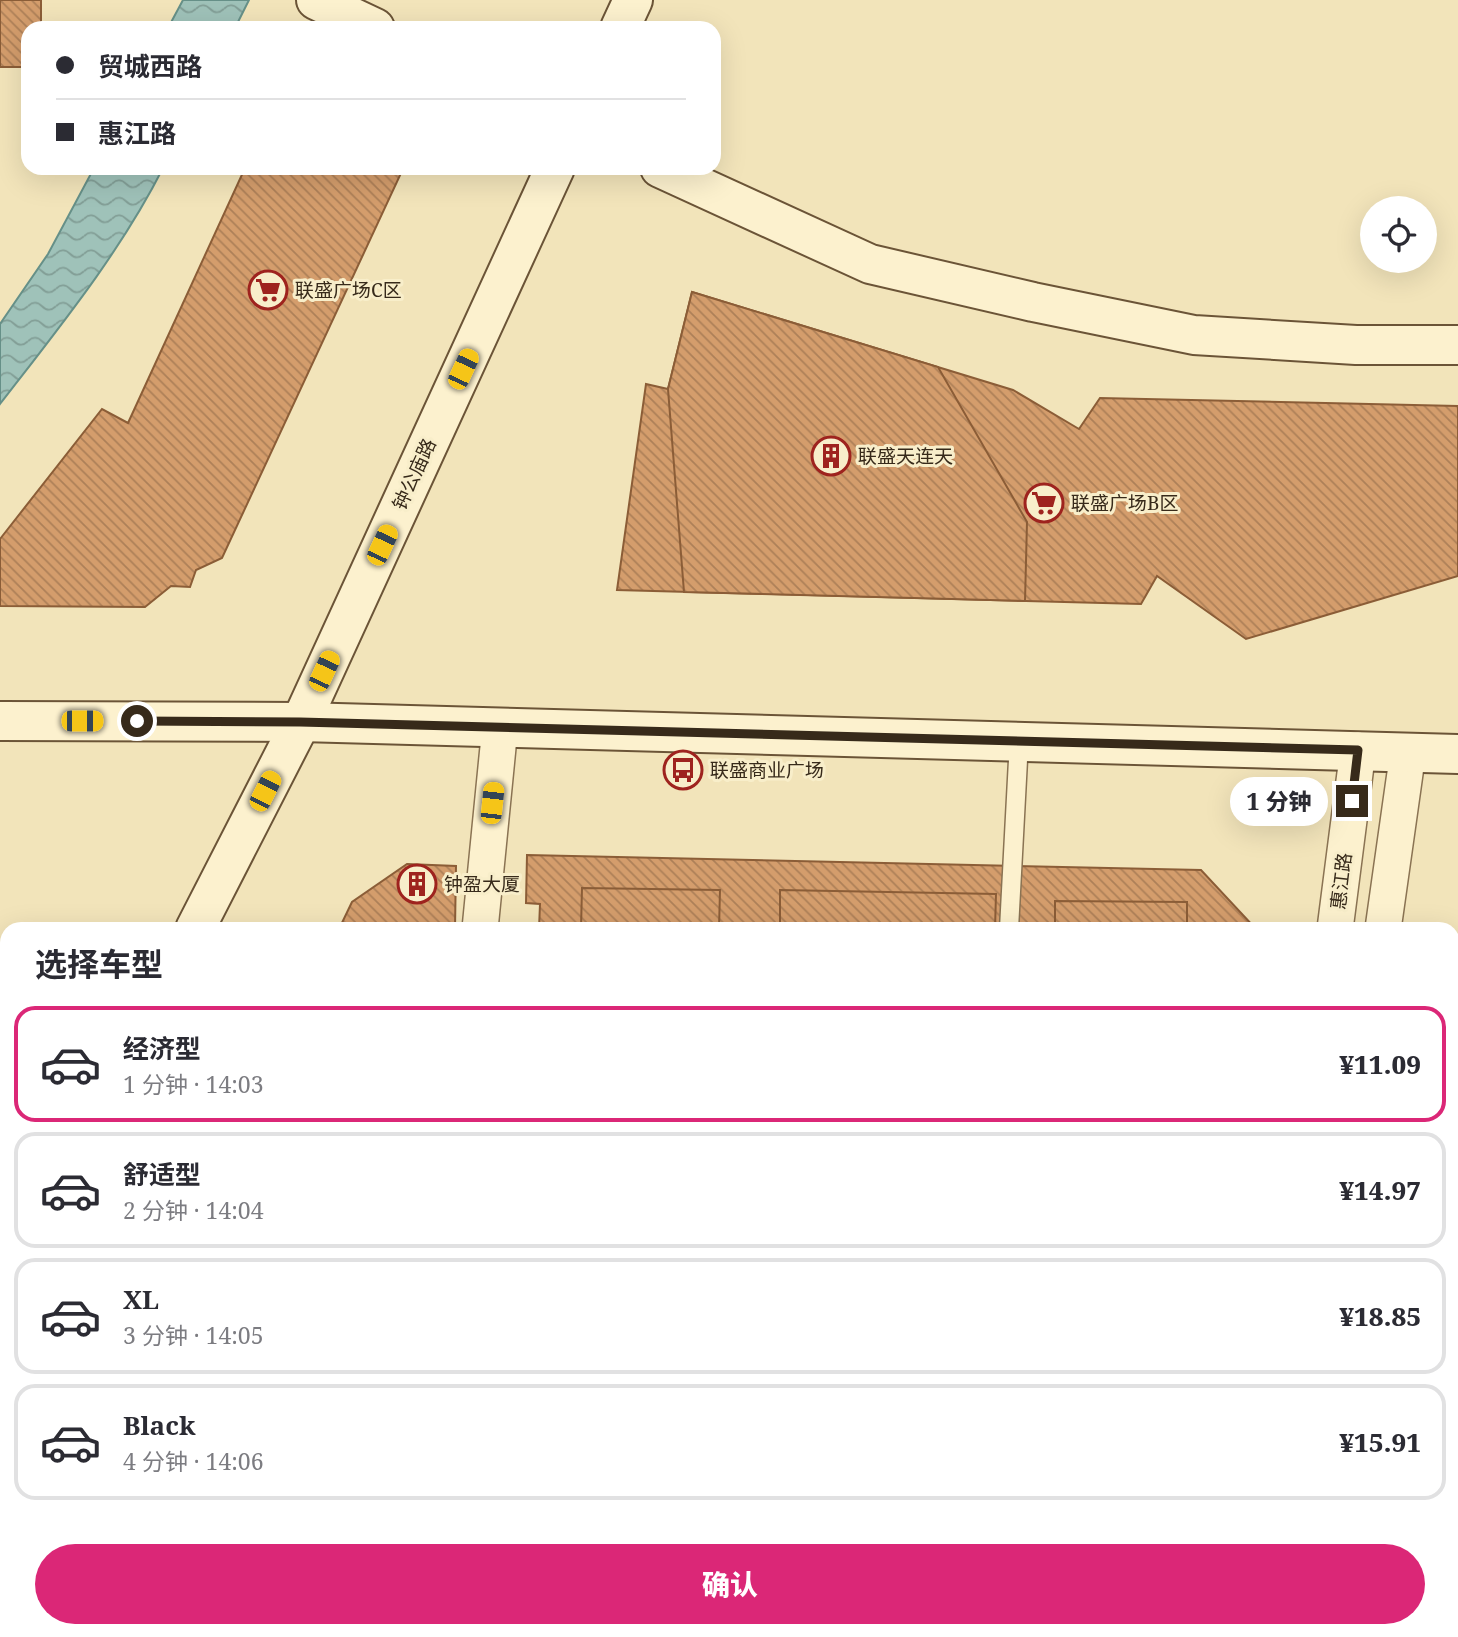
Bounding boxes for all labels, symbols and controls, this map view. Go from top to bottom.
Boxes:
text: 贸城西路 [98,48,202,84]
text: 惠江路 [98,115,176,151]
map controls [1360,196,1437,273]
button: locate [1360,196,1437,273]
supermarket icon: 联盛广场C区 [247,269,289,311]
place label: 联盛广场C区 [295,277,402,303]
car [445,346,482,392]
street label: 钟公庙路 [386,434,442,514]
building icon: 联盛天连天 [810,435,852,477]
place label: 联盛天连天 [858,443,953,469]
supermarket icon: 联盛广场B区 [1023,482,1065,524]
place label: 联盛广场B区 [1071,490,1178,516]
car [364,522,401,568]
car [306,648,343,694]
route start [121,705,153,737]
car [62,711,104,732]
bus stop icon: 联盛商业广场 [662,749,704,791]
place label: 联盛商业广场 [710,757,824,783]
car [247,768,284,814]
callout: 1 分钟 [1230,776,1328,826]
car [480,781,505,825]
text: 1 分钟 [1246,785,1312,817]
route end [1336,785,1368,817]
street label: 惠江路 [1325,851,1357,911]
building icon: 钟盈大厦 [396,863,438,905]
place label: 钟盈大厦 [444,871,520,897]
text: 选择车型 [35,942,163,985]
text: 经济型 [123,1030,201,1066]
icon: car [39,1033,102,1096]
text: ¥11.09 [1339,1046,1421,1082]
text: 1 分钟 · 14:03 [123,1068,264,1100]
text: 舒适型 [123,1156,201,1192]
icon: car [39,1159,102,1222]
text: ¥14.97 [1339,1172,1421,1208]
text: 2 分钟 · 14:04 [123,1194,264,1226]
text: XL [123,1281,159,1317]
icon: car [39,1285,102,1348]
text: ¥18.85 [1339,1298,1421,1334]
text: 3 分钟 · 14:05 [123,1319,264,1351]
text: Black [123,1407,196,1443]
icon: car [39,1411,102,1474]
text: ¥15.91 [1339,1424,1421,1460]
text: 4 分钟 · 14:06 [123,1445,264,1477]
button: 确认 [35,1544,1425,1624]

